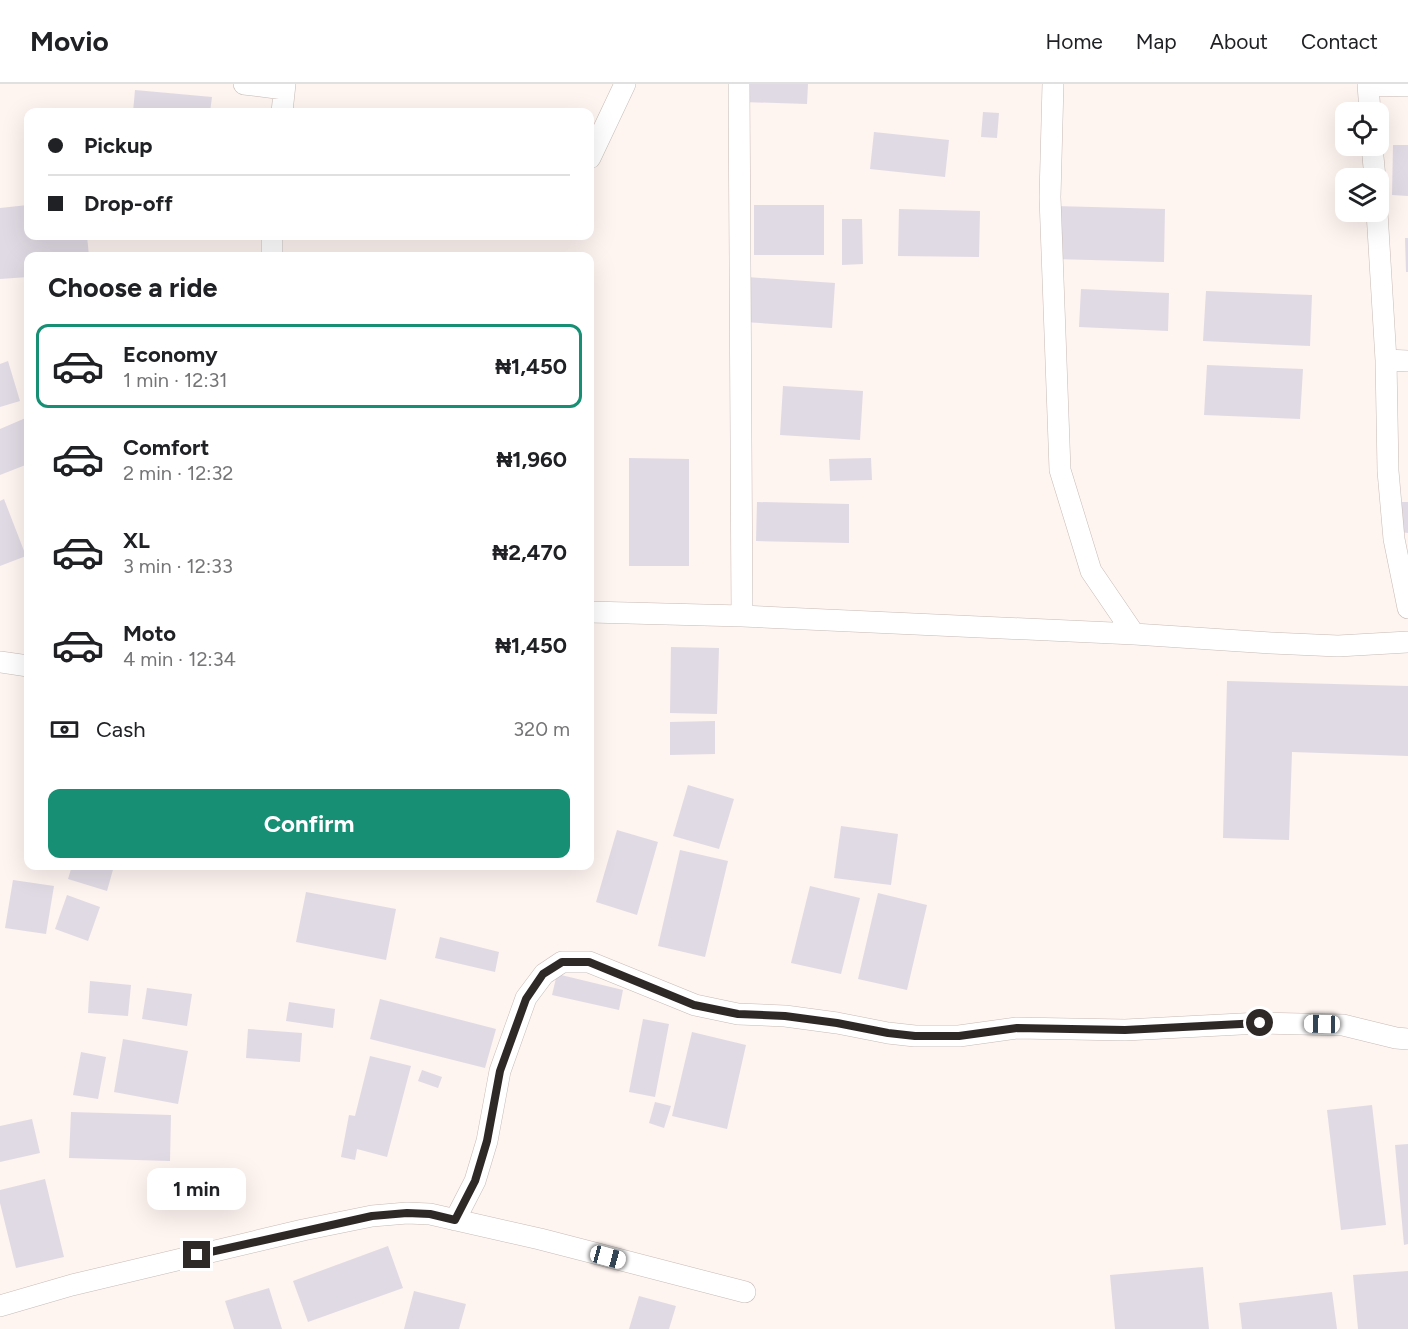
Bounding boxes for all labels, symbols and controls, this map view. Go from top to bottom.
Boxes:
text: Movio [30,24,109,58]
text: Home [1046,29,1103,54]
text: Map [1136,29,1177,54]
text: About [1210,29,1268,54]
text: Contact [1301,29,1378,54]
map controls [1335,102,1389,222]
button: locate [1335,102,1389,156]
text: Pickup [84,132,153,159]
button: layers [1335,168,1389,222]
text: Drop-off [84,190,173,217]
text: Choose a ride [48,271,217,304]
icon: car [51,339,105,393]
text: Economy [123,341,218,368]
text: ₦1,450 [495,353,567,380]
text: 1 min · 12:31 [123,368,228,392]
icon: car [51,432,105,486]
text: Comfort [123,434,209,461]
text: ₦1,960 [496,446,567,473]
text: 2 min · 12:32 [123,461,233,485]
icon: car [51,525,105,579]
text: XL [123,527,150,554]
text: ₦2,470 [492,539,567,566]
text: 3 min · 12:33 [123,554,233,578]
icon: car [51,618,105,672]
text: Moto [123,620,176,647]
text: ₦1,450 [495,632,567,659]
text: 4 min · 12:34 [123,647,236,671]
icon: cash [48,713,81,746]
text: Cash [96,716,146,743]
text: 320 m [513,717,570,741]
button: Confirm [48,789,570,858]
route start [1246,1009,1273,1036]
car [1304,1015,1340,1033]
callout: 1 min [148,1168,246,1210]
text: 1 min [173,1177,220,1201]
route end [183,1241,210,1268]
car [588,1244,628,1270]

